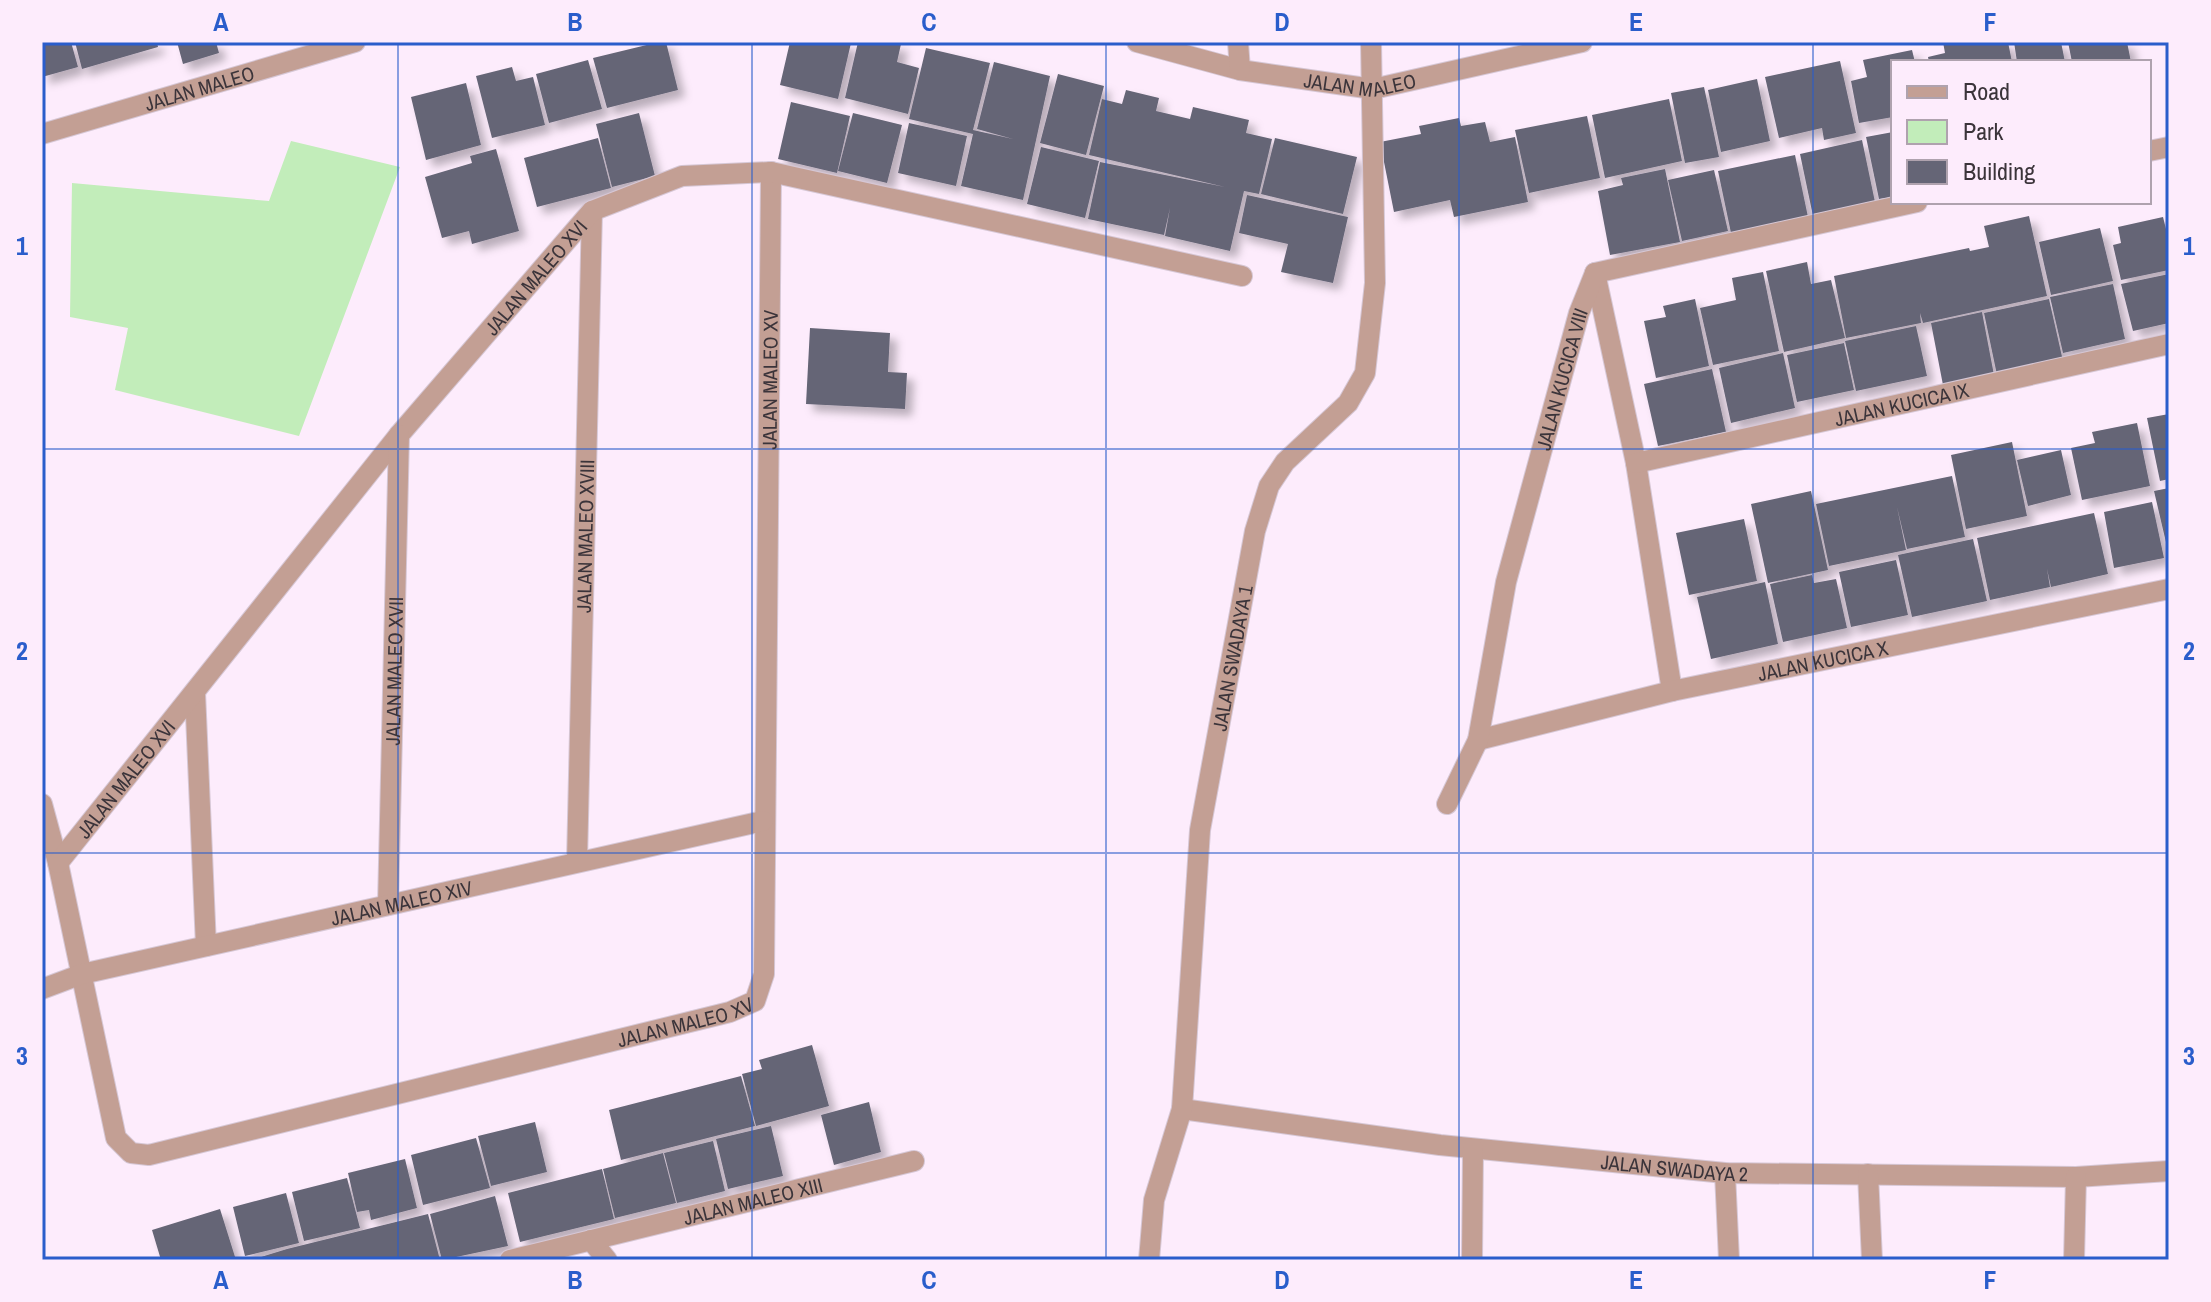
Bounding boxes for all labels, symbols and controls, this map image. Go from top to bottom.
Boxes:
text: A [213,4,229,39]
text: B [567,4,583,39]
text: C [921,4,937,39]
text: D [1274,4,1290,39]
text: E [1629,4,1643,39]
text: F [1983,4,1997,39]
street label: JALAN MALEO [141,59,257,117]
legend [1891,60,2151,204]
street label: JALAN MALEO [1302,66,1418,102]
text: Road [1963,75,2010,107]
text: Park [1963,115,2004,147]
text: Building [1963,155,2035,187]
street label: JALAN MALEO XVI [478,213,593,340]
text: 1 [16,228,28,263]
text: 1 [2183,228,2195,263]
street label: JALAN KUCICA VIII [1529,304,1593,453]
street label: JALAN MALEO XV [755,310,783,450]
street label: JALAN KUCICA IX [1832,376,1971,432]
street label: JALAN MALEO XVIII [569,459,600,613]
street label: JALAN SWADAYA 1 [1205,583,1258,733]
street label: JALAN MALEO XVII [378,596,409,746]
text: 2 [16,633,28,668]
text: 2 [2183,633,2195,668]
street label: JALAN KUCICA X [1755,634,1890,687]
street label: JALAN MALEO XVI [70,714,181,843]
street label: JALAN MALEO XIV [328,873,475,931]
street label: JALAN MALEO XV [614,990,757,1053]
text: 3 [16,1038,28,1073]
text: 3 [2183,1038,2195,1073]
street label: JALAN SWADAYA 2 [1600,1147,1748,1187]
street label: JALAN MALEO XIII [680,1170,825,1231]
text: A [213,1262,229,1297]
text: B [567,1262,583,1297]
text: C [921,1262,937,1297]
text: D [1274,1262,1290,1297]
text: E [1629,1262,1643,1297]
text: F [1983,1262,1997,1297]

